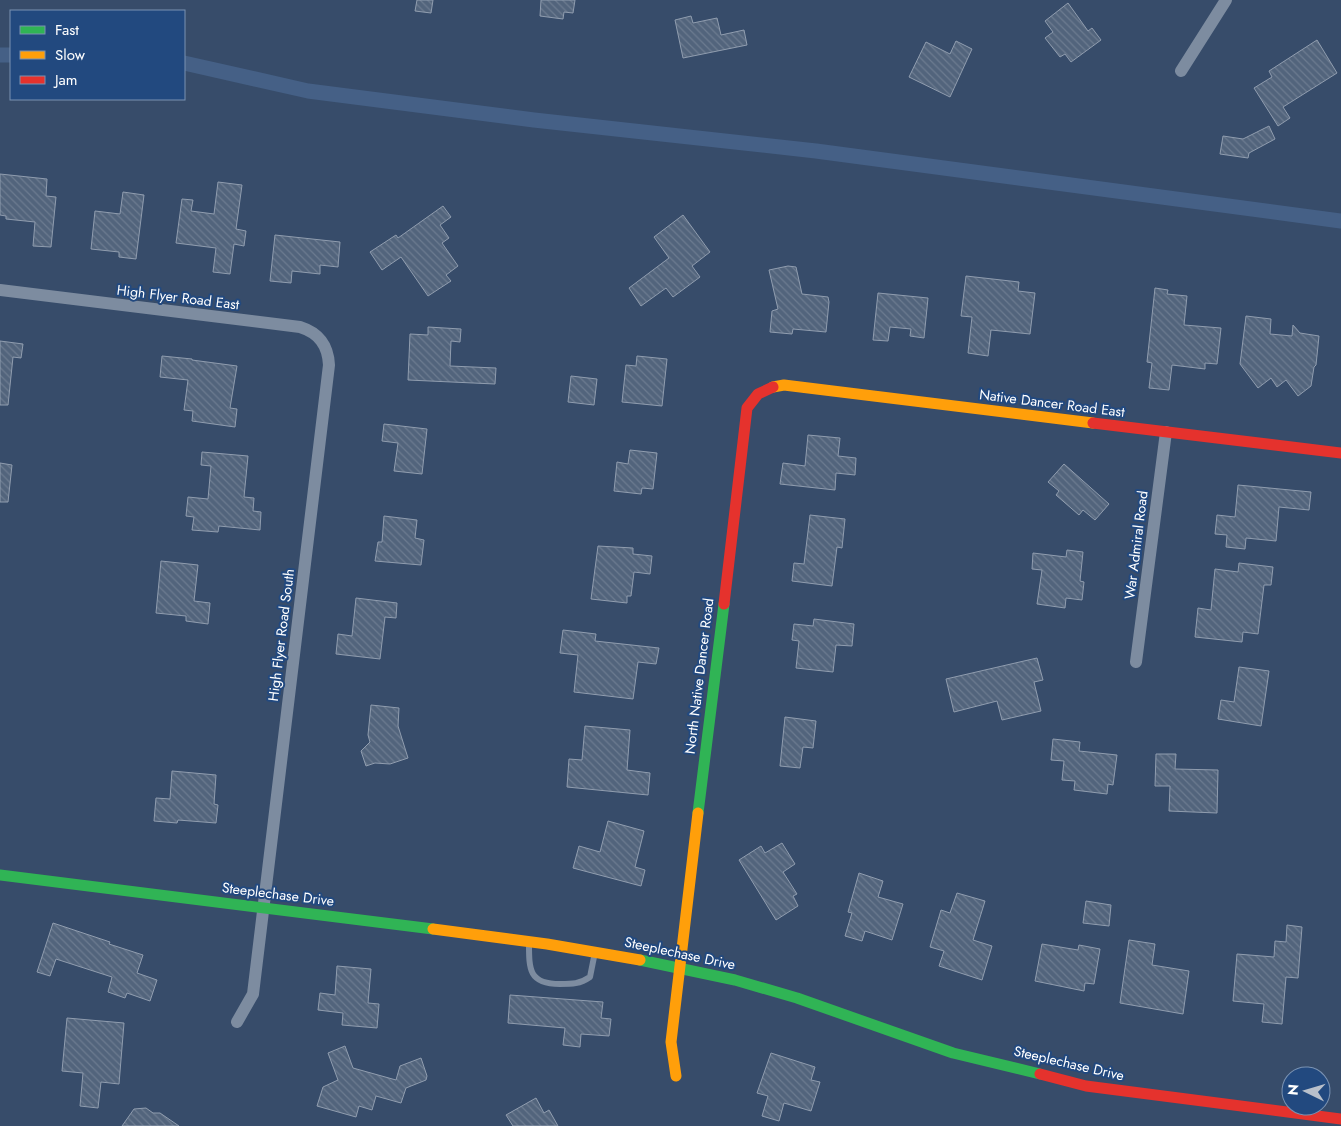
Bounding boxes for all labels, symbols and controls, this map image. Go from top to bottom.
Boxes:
legend [10,10,185,100]
text: Fast [55,19,79,41]
text: Slow [55,44,86,66]
text: Jam [53,69,78,91]
street label: High Flyer Road East [116,280,241,315]
street label: Native Dancer Road East [978,384,1126,422]
street label: War Admiral Road [1119,490,1153,600]
street label: High Flyer Road South [263,568,299,702]
street label: North Native Dancer Road [680,597,718,755]
street label: Steeplechase Drive [221,877,335,911]
street label: Steeplechase Drive [623,931,737,975]
street label: Steeplechase Drive [1012,1041,1126,1085]
north arrow [1281,1066,1331,1116]
text: N [1283,1083,1303,1096]

